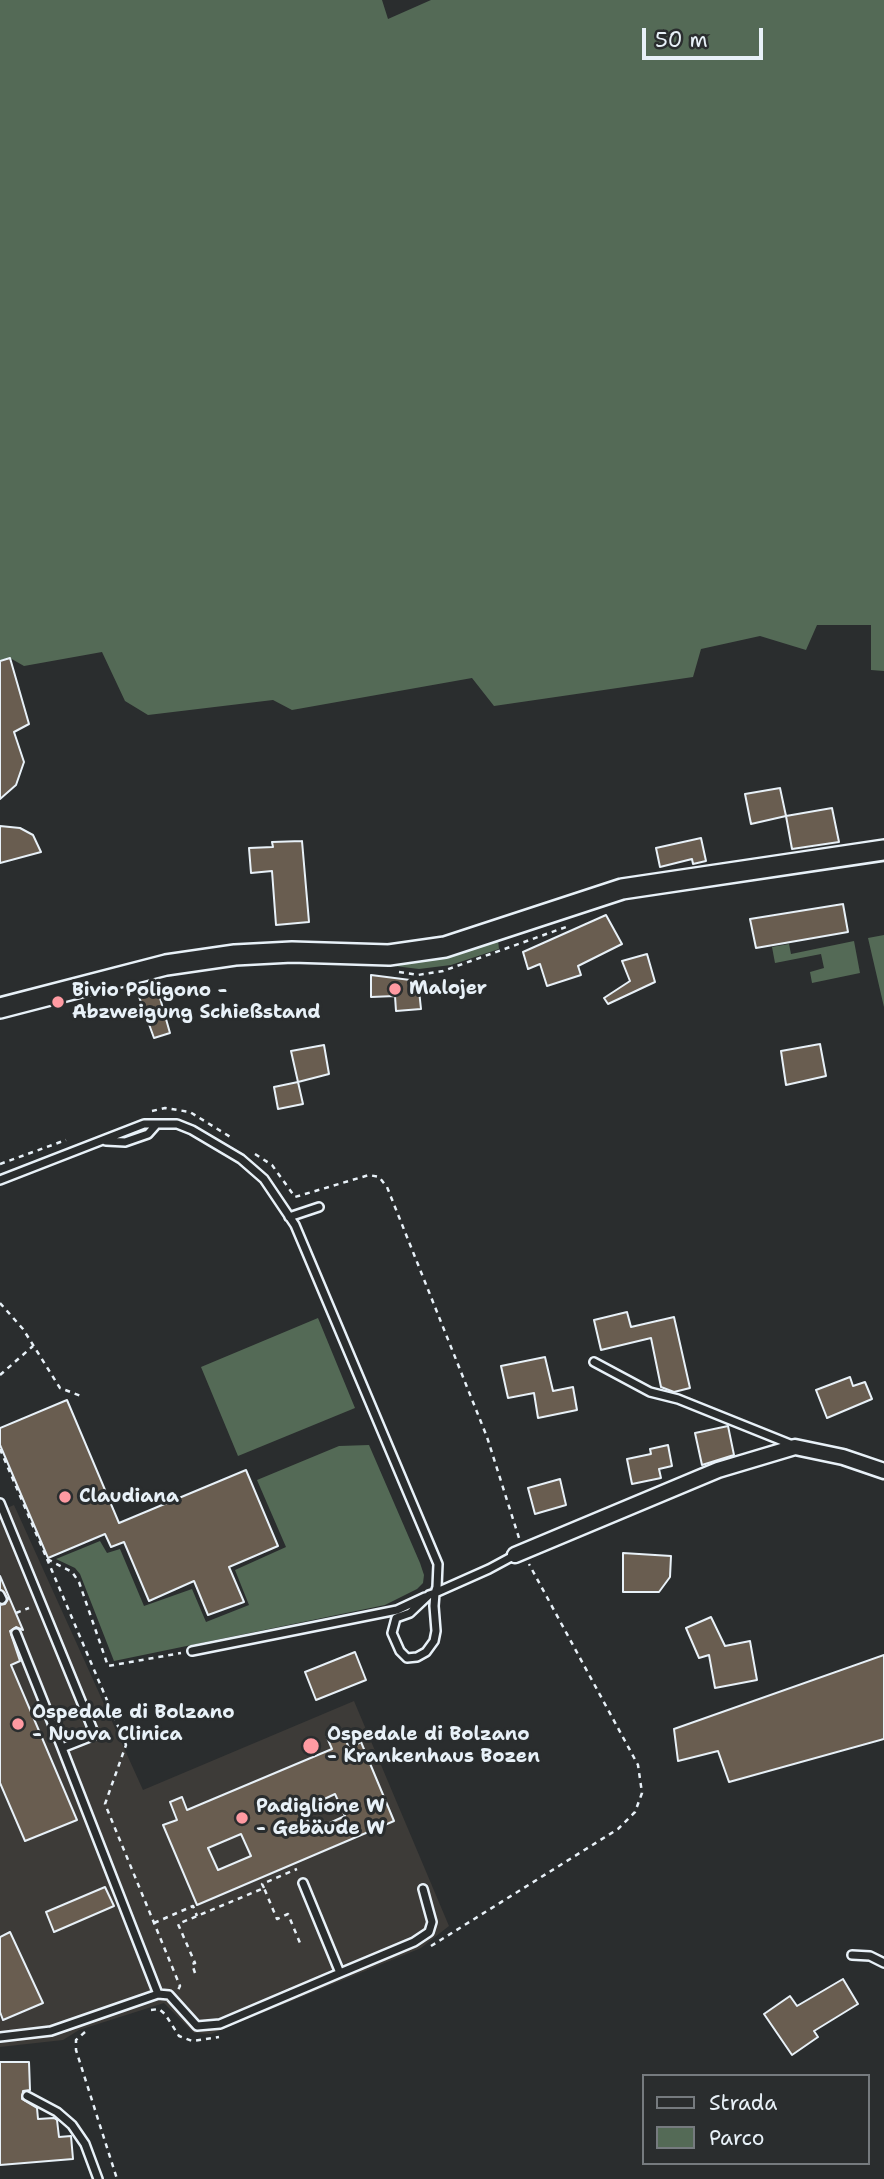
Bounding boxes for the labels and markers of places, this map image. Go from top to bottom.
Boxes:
place label: Malojer [409,978,487,1000]
place label: Bivio Poligono - Abzweigung Schießstand [72,980,321,1024]
marker: Malojer [387,981,403,997]
marker: Bivio Poligono - Abzweigung Schießstand [50,994,66,1010]
place label: Claudiana [79,1486,179,1508]
marker: Claudiana [57,1489,73,1505]
place label: Ospedale di Bolzano - Nuova Clinica [32,1702,235,1746]
marker: Ospedale di Bolzano - Nuova Clinica [10,1716,26,1732]
place label: Ospedale di Bolzano - Krankenhaus Bozen [327,1724,540,1768]
marker: Ospedale di Bolzano - Krankenhaus Bozen [301,1736,321,1756]
place label: Padiglione W - Gebäude W [256,1796,385,1840]
marker: Padiglione W - Gebäude W [234,1810,250,1826]

